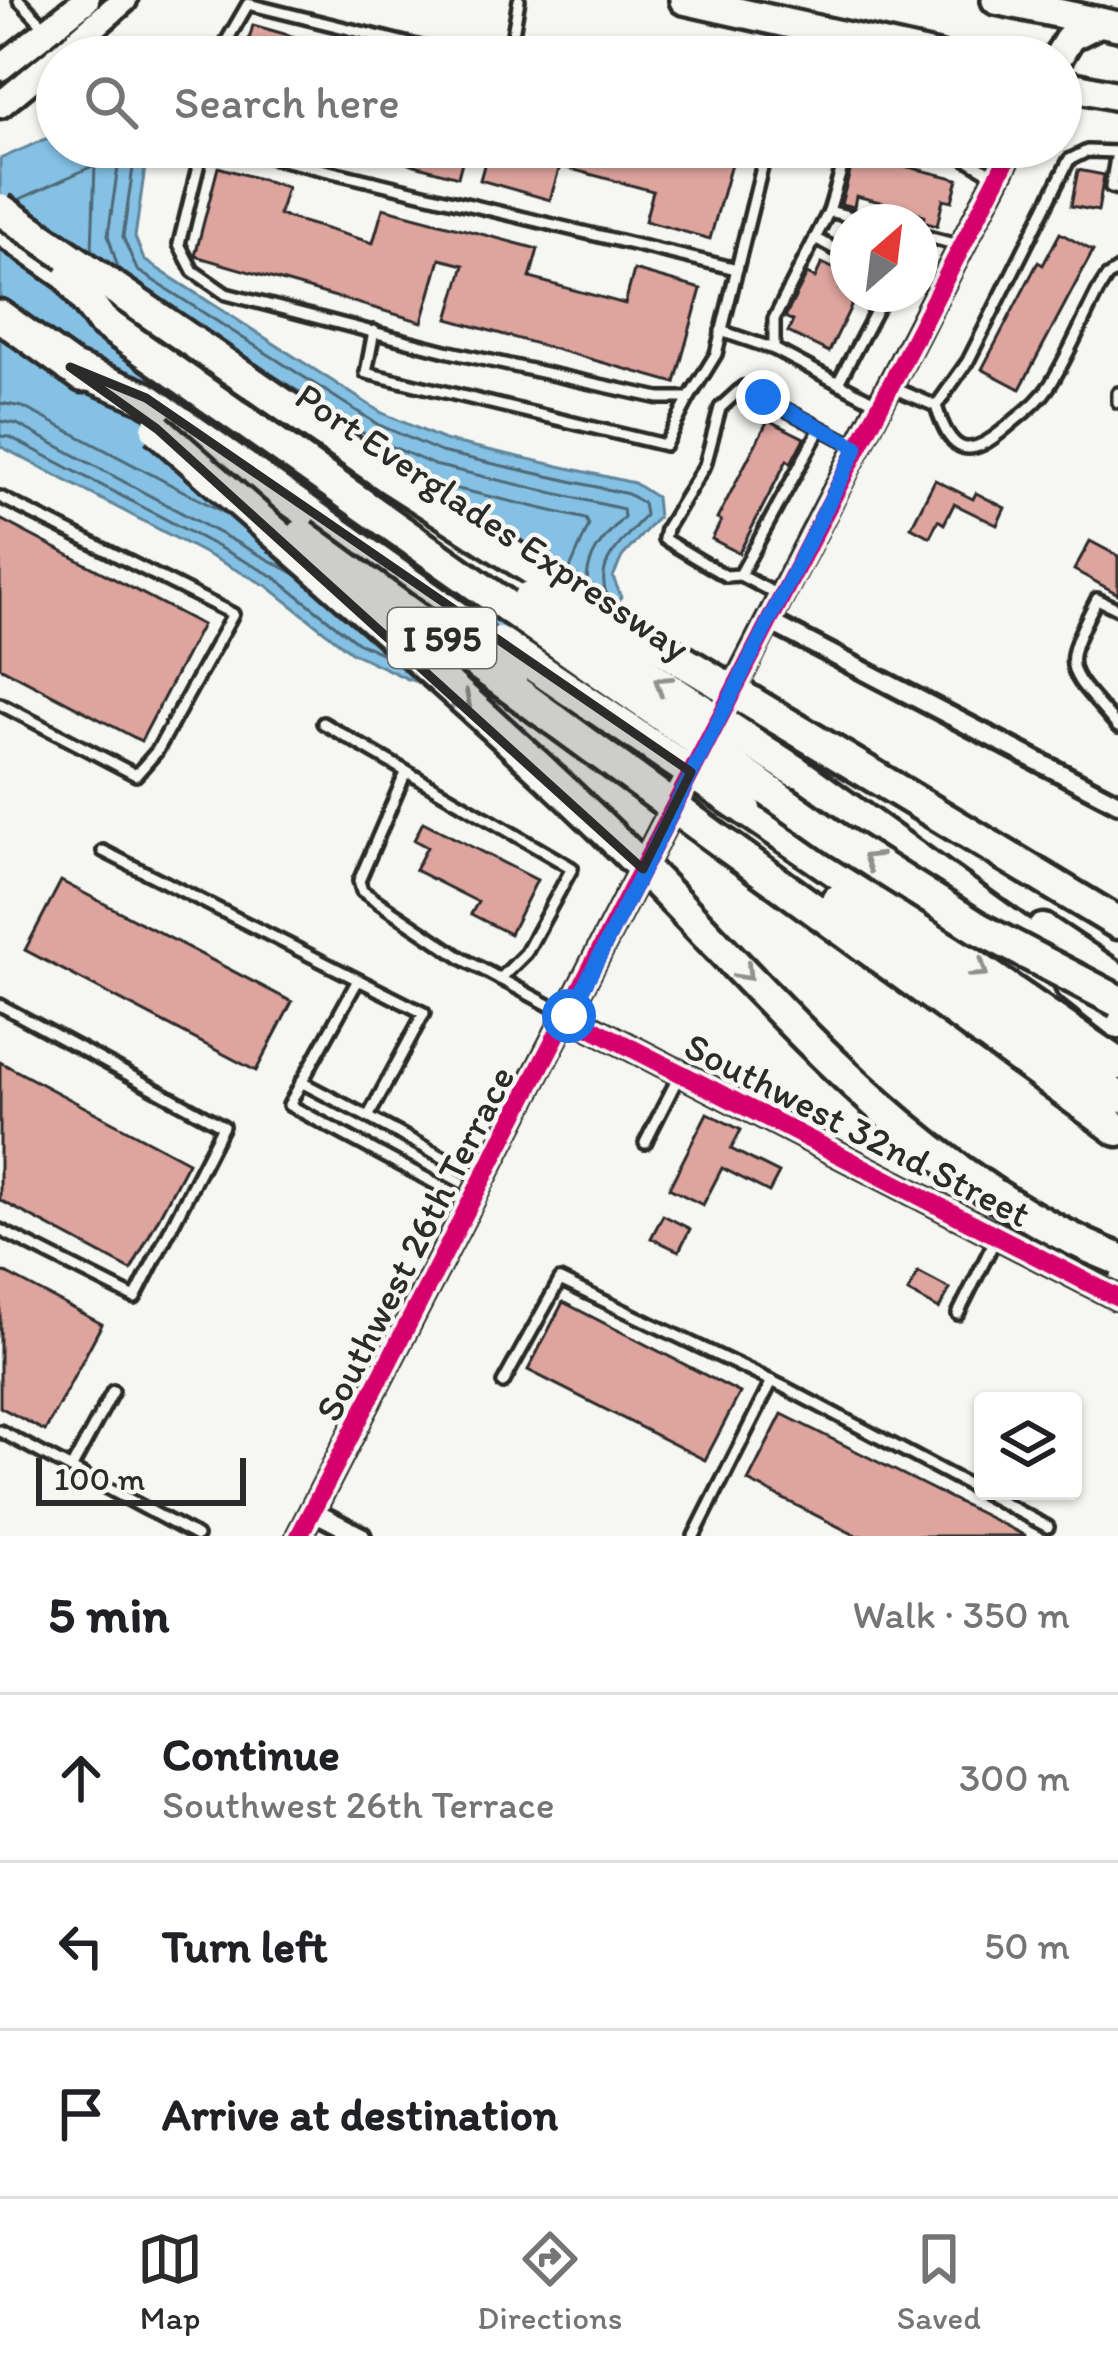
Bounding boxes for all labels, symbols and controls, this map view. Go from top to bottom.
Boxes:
search box [36,36,1082,168]
icon: search [78,69,144,135]
text: Search here [174,75,400,129]
north arrow [830,204,938,312]
route end [736,370,790,424]
street label: Port Everglades Expressway [287,372,698,671]
road number: I 595 [388,608,496,668]
one-way arrow [653,676,675,698]
one-way arrow [450,688,472,709]
one-way arrow [862,853,884,875]
one-way arrow [967,956,989,978]
one-way arrow [730,959,752,981]
route start [542,989,596,1043]
street label: Southwest 32nd Street [677,1022,1039,1237]
street label: Southwest 26th Terrace [304,1058,524,1429]
map controls [974,1392,1082,1500]
button: layers [974,1392,1082,1500]
scale bar [36,1452,246,1505]
text: 100 m [54,1459,145,1498]
text: 5 min [48,1584,169,1645]
text: Walk · 350 m [853,1591,1070,1638]
text: Continue [162,1727,340,1781]
icon: ahead [48,1745,114,1811]
text: 300 m [959,1754,1070,1801]
text: Southwest 26th Terrace [162,1781,555,1828]
icon: left [48,1913,114,1979]
text: Turn left [162,1919,328,1973]
text: 50 m [984,1922,1070,1969]
icon: arrive [48,2081,114,2147]
text: Arrive at destination [162,2087,558,2141]
tab: Map [137,2226,203,2337]
tab: Directions [477,2226,622,2337]
tab: Saved [897,2226,981,2337]

